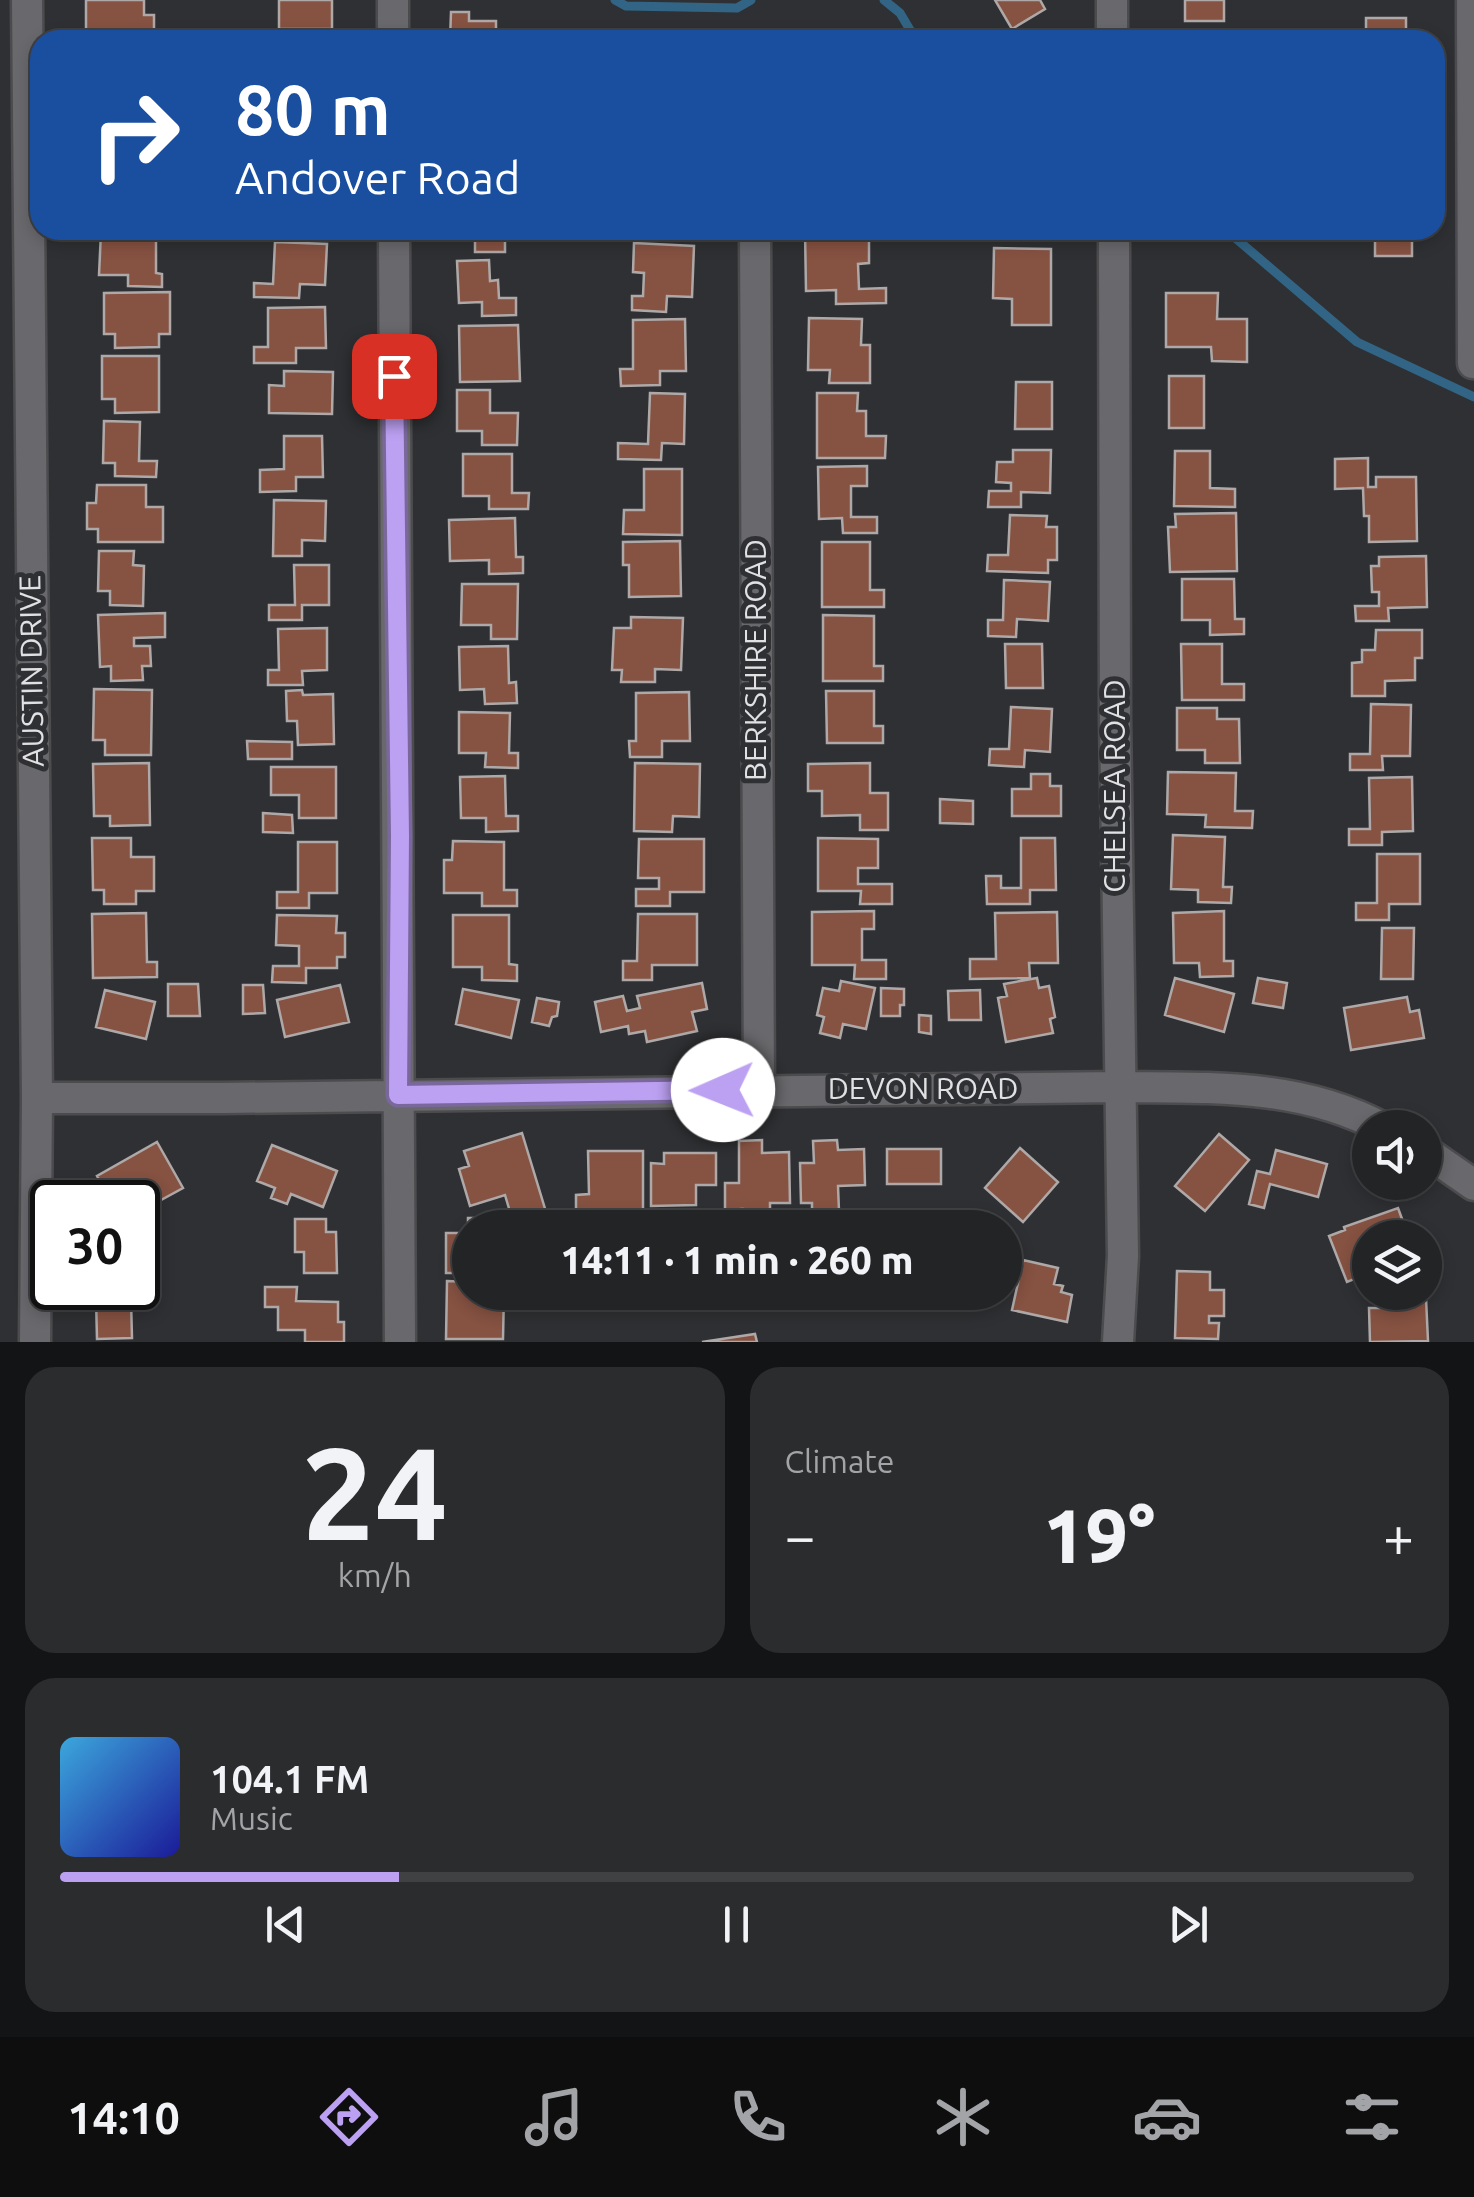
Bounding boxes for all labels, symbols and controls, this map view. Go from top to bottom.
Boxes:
icon: right [70,70,200,200]
text: 80 m [235,70,391,148]
text: Andover Road [235,152,520,203]
pin [352,334,437,419]
icon: arrive [367,349,422,404]
street label: BERKSHIRE ROAD [738,539,772,781]
street label: AUSTIN DRIVE [12,575,50,767]
street label: CHELSEA ROAD [1097,679,1131,893]
position arrow [671,1038,775,1142]
street label: DEVON ROAD [828,1071,1018,1105]
map controls [1352,1110,1442,1310]
button: sound [1352,1110,1442,1200]
speed limit sign: 30 [30,1180,160,1310]
button: layers [1352,1220,1442,1310]
text: 14:11 · 1 min · 260 m [560,1239,914,1281]
text: 24 [301,1419,448,1565]
text: Climate [785,1443,895,1479]
text: 19° [1043,1493,1155,1577]
text: − [785,1505,816,1566]
text: + [1383,1505,1414,1566]
text: km/h [338,1557,412,1593]
text: 104.1 FM [210,1758,369,1800]
text: Music [210,1800,293,1836]
icon: previous [258,1897,313,1952]
icon: pause [709,1897,764,1952]
icon: next [1161,1897,1216,1952]
icon: directions [314,2082,384,2152]
icon: music [519,2082,589,2152]
icon: phone [723,2082,793,2152]
icon: climate [928,2082,998,2152]
icon: car [1132,2082,1202,2152]
icon: filters [1337,2082,1407,2152]
text: 14:10 [67,2092,180,2143]

